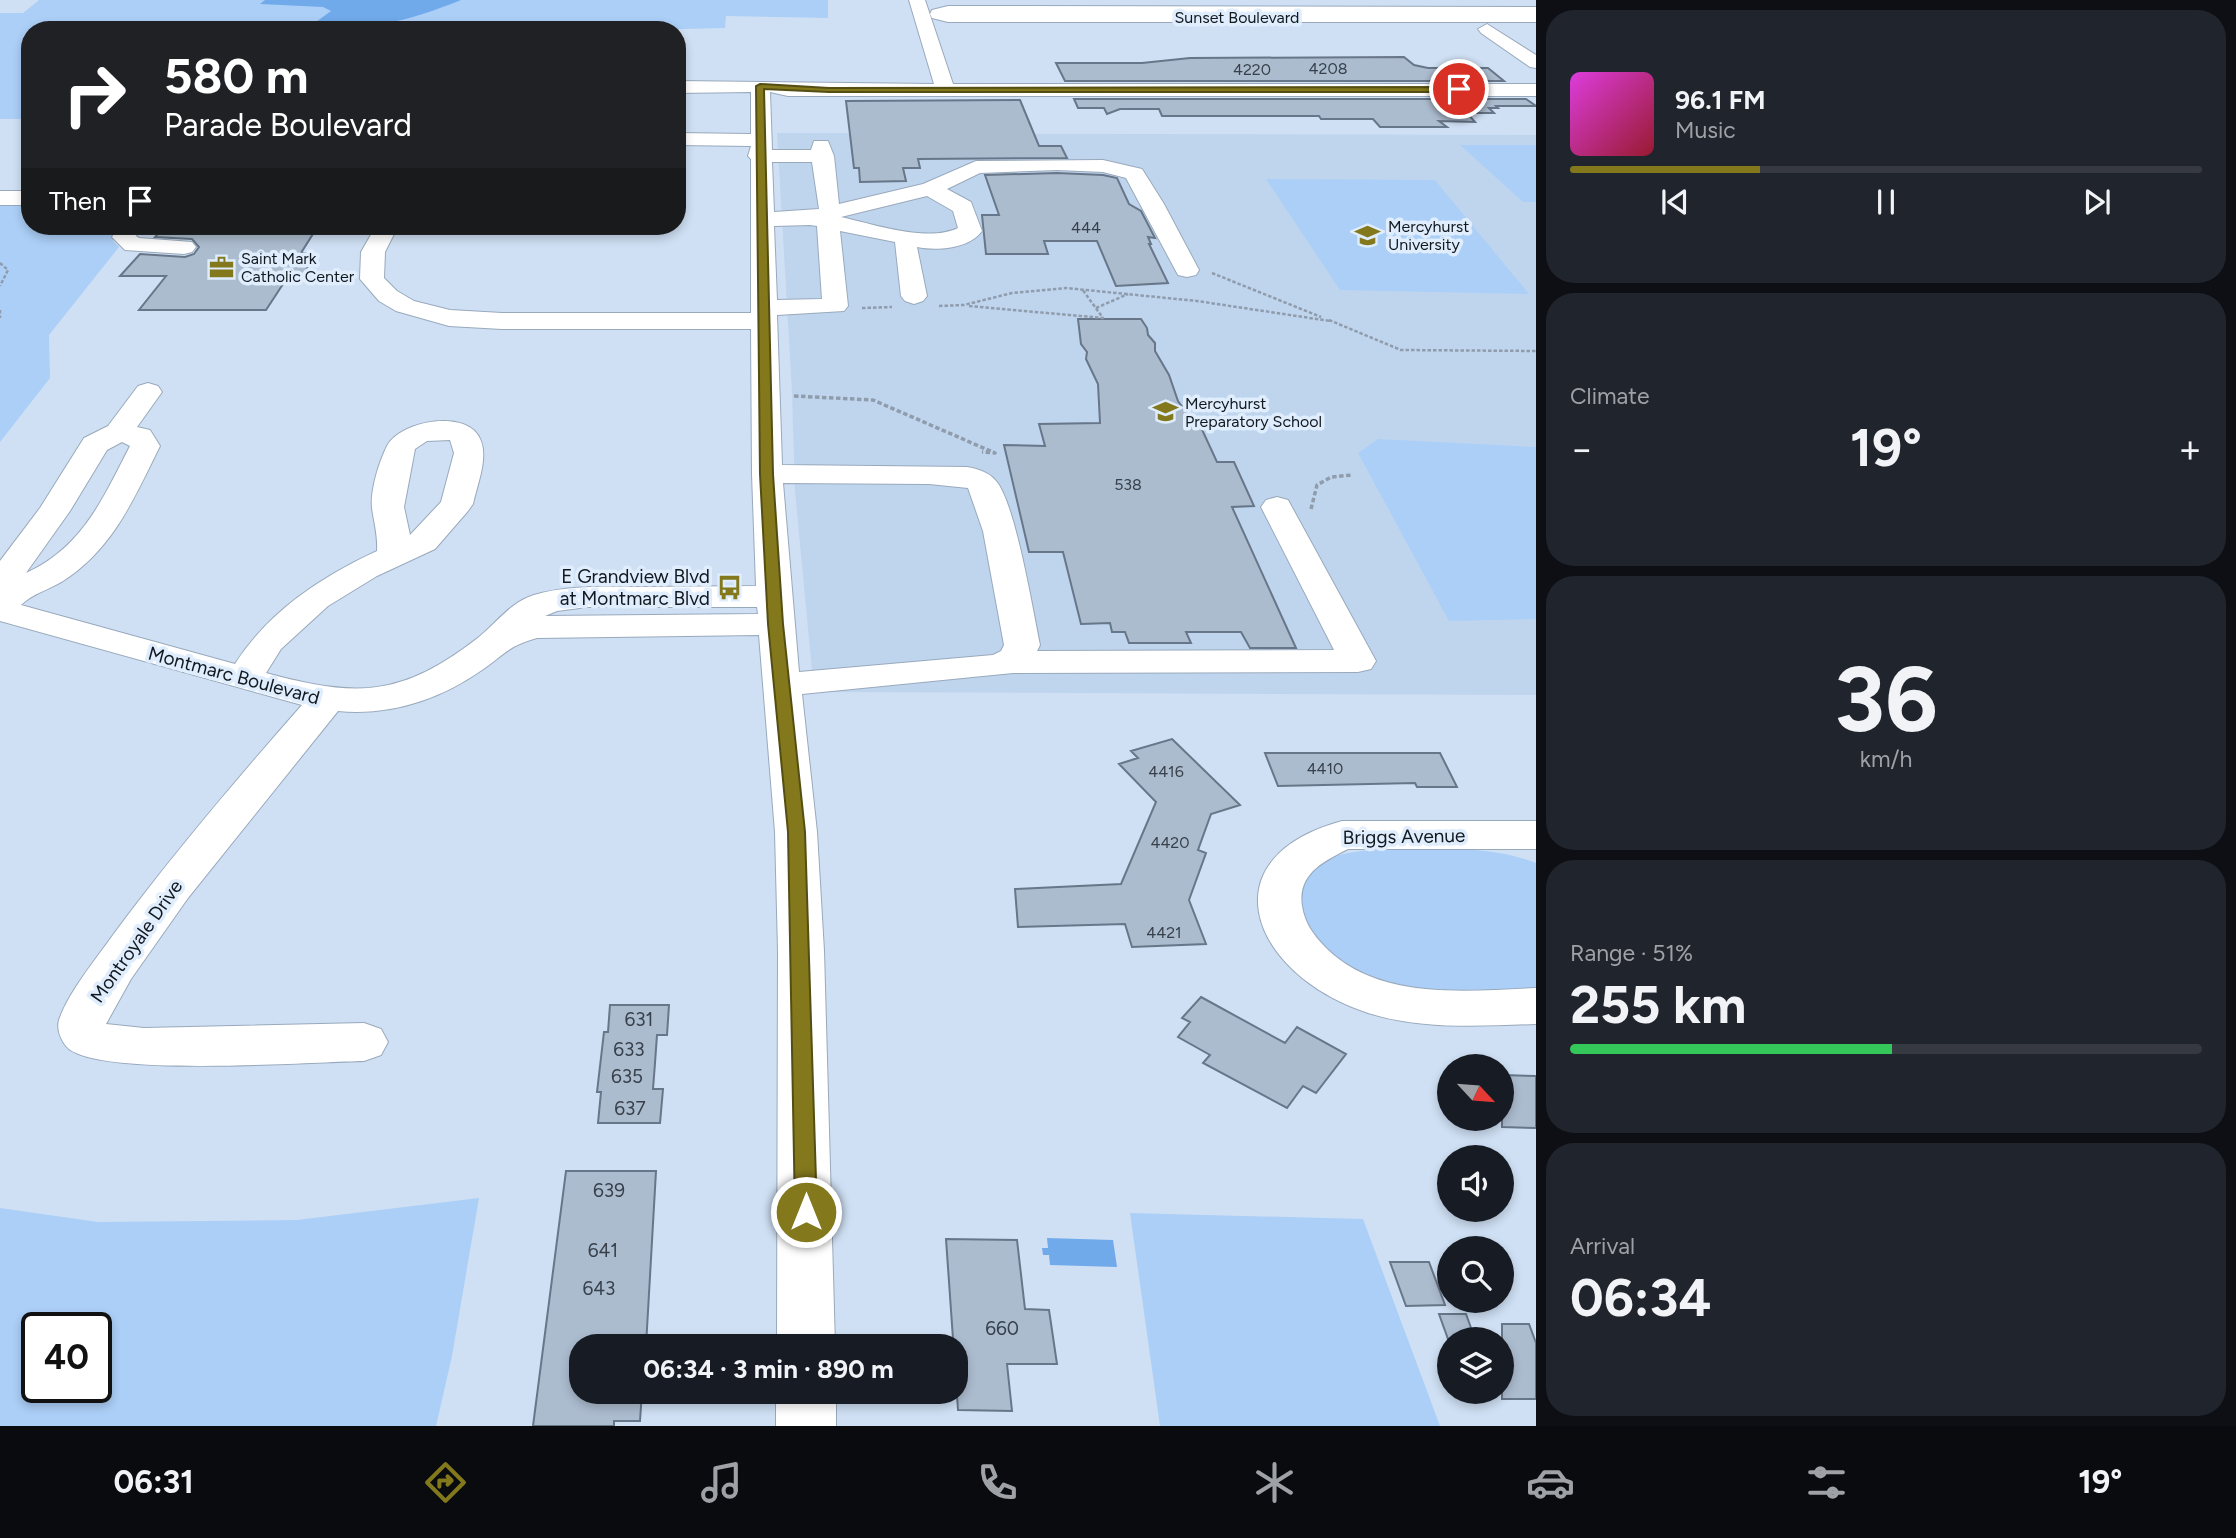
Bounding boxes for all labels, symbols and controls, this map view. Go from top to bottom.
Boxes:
street label: Sunset Boulevard [1175,8,1299,27]
text: 580 m [164,46,309,105]
icon: right [49,49,140,140]
house number: 4208 [1309,59,1347,78]
pin [1429,59,1489,119]
house number: 4220 [1233,60,1271,79]
icon: arrive [1440,70,1478,108]
text: 96.1 FM [1675,84,1765,116]
text: Parade Boulevard [164,106,412,144]
text: Music [1675,116,1736,144]
icon: arrive [121,182,159,220]
icon: previous [1656,183,1694,221]
icon: pause [1867,183,1905,221]
icon: next [2078,183,2116,221]
text: Then [49,185,107,217]
place label: Mercyhurst University [1388,217,1469,254]
house number: 444 [1071,218,1101,237]
school or university icon: Mercyhurst University [1354,221,1382,249]
place label: Saint Mark Catholic Center [241,249,355,286]
office icon: Saint Mark Catholic Center [207,253,235,281]
text: Climate [1570,382,1649,410]
place label: Mercyhurst Preparatory School [1185,394,1322,431]
school or university icon: Mercyhurst Preparatory School [1151,398,1179,426]
text: 19° [1850,417,1922,479]
text: − [1570,426,1594,472]
text: + [2178,426,2202,472]
house number: 538 [1114,475,1142,494]
place label: E Grandview Blvd at Montmarc Blvd [560,565,710,610]
bus stop icon: E Grandview Blvd at Montmarc Blvd [716,573,744,601]
street label: Montmarc Boulevard [146,642,322,709]
text: 36 [1834,645,1938,754]
text: km/h [1860,745,1912,773]
house number: 4410 [1307,759,1343,778]
house number: 4416 [1148,762,1184,781]
street label: Briggs Avenue [1343,824,1465,849]
house number: 4420 [1150,833,1190,852]
street label: Montroyale Drive [85,875,187,1007]
house number: 4421 [1146,923,1182,942]
text: Range · 51% [1570,939,1693,967]
text: 255 km [1570,974,1746,1036]
house number: 631 [625,1008,653,1031]
house number: 633 [613,1038,645,1061]
north arrow [1437,1054,1514,1130]
map controls [1437,1054,1514,1404]
house number: 635 [611,1065,643,1088]
house number: 637 [614,1097,646,1120]
button: sound [1437,1145,1514,1222]
position arrow [769,1175,843,1249]
house number: 639 [593,1179,625,1202]
text: Arrival [1570,1232,1635,1260]
button: search [1437,1236,1514,1313]
house number: 641 [588,1239,618,1262]
text: 06:34 [1570,1267,1711,1329]
house number: 643 [583,1277,615,1300]
speed limit sign: 40 [21,1312,112,1403]
house number: 660 [985,1317,1019,1340]
button: layers [1437,1327,1514,1404]
text: 06:34 · 3 min · 890 m [643,1353,894,1385]
icon: directions [421,1458,470,1507]
icon: music [697,1458,746,1507]
icon: phone [973,1458,1022,1507]
icon: climate [1250,1458,1299,1507]
icon: car [1526,1458,1575,1507]
icon: filters [1802,1458,1851,1507]
text: 06:31 [114,1463,194,1501]
text: 19° [2078,1463,2122,1501]

